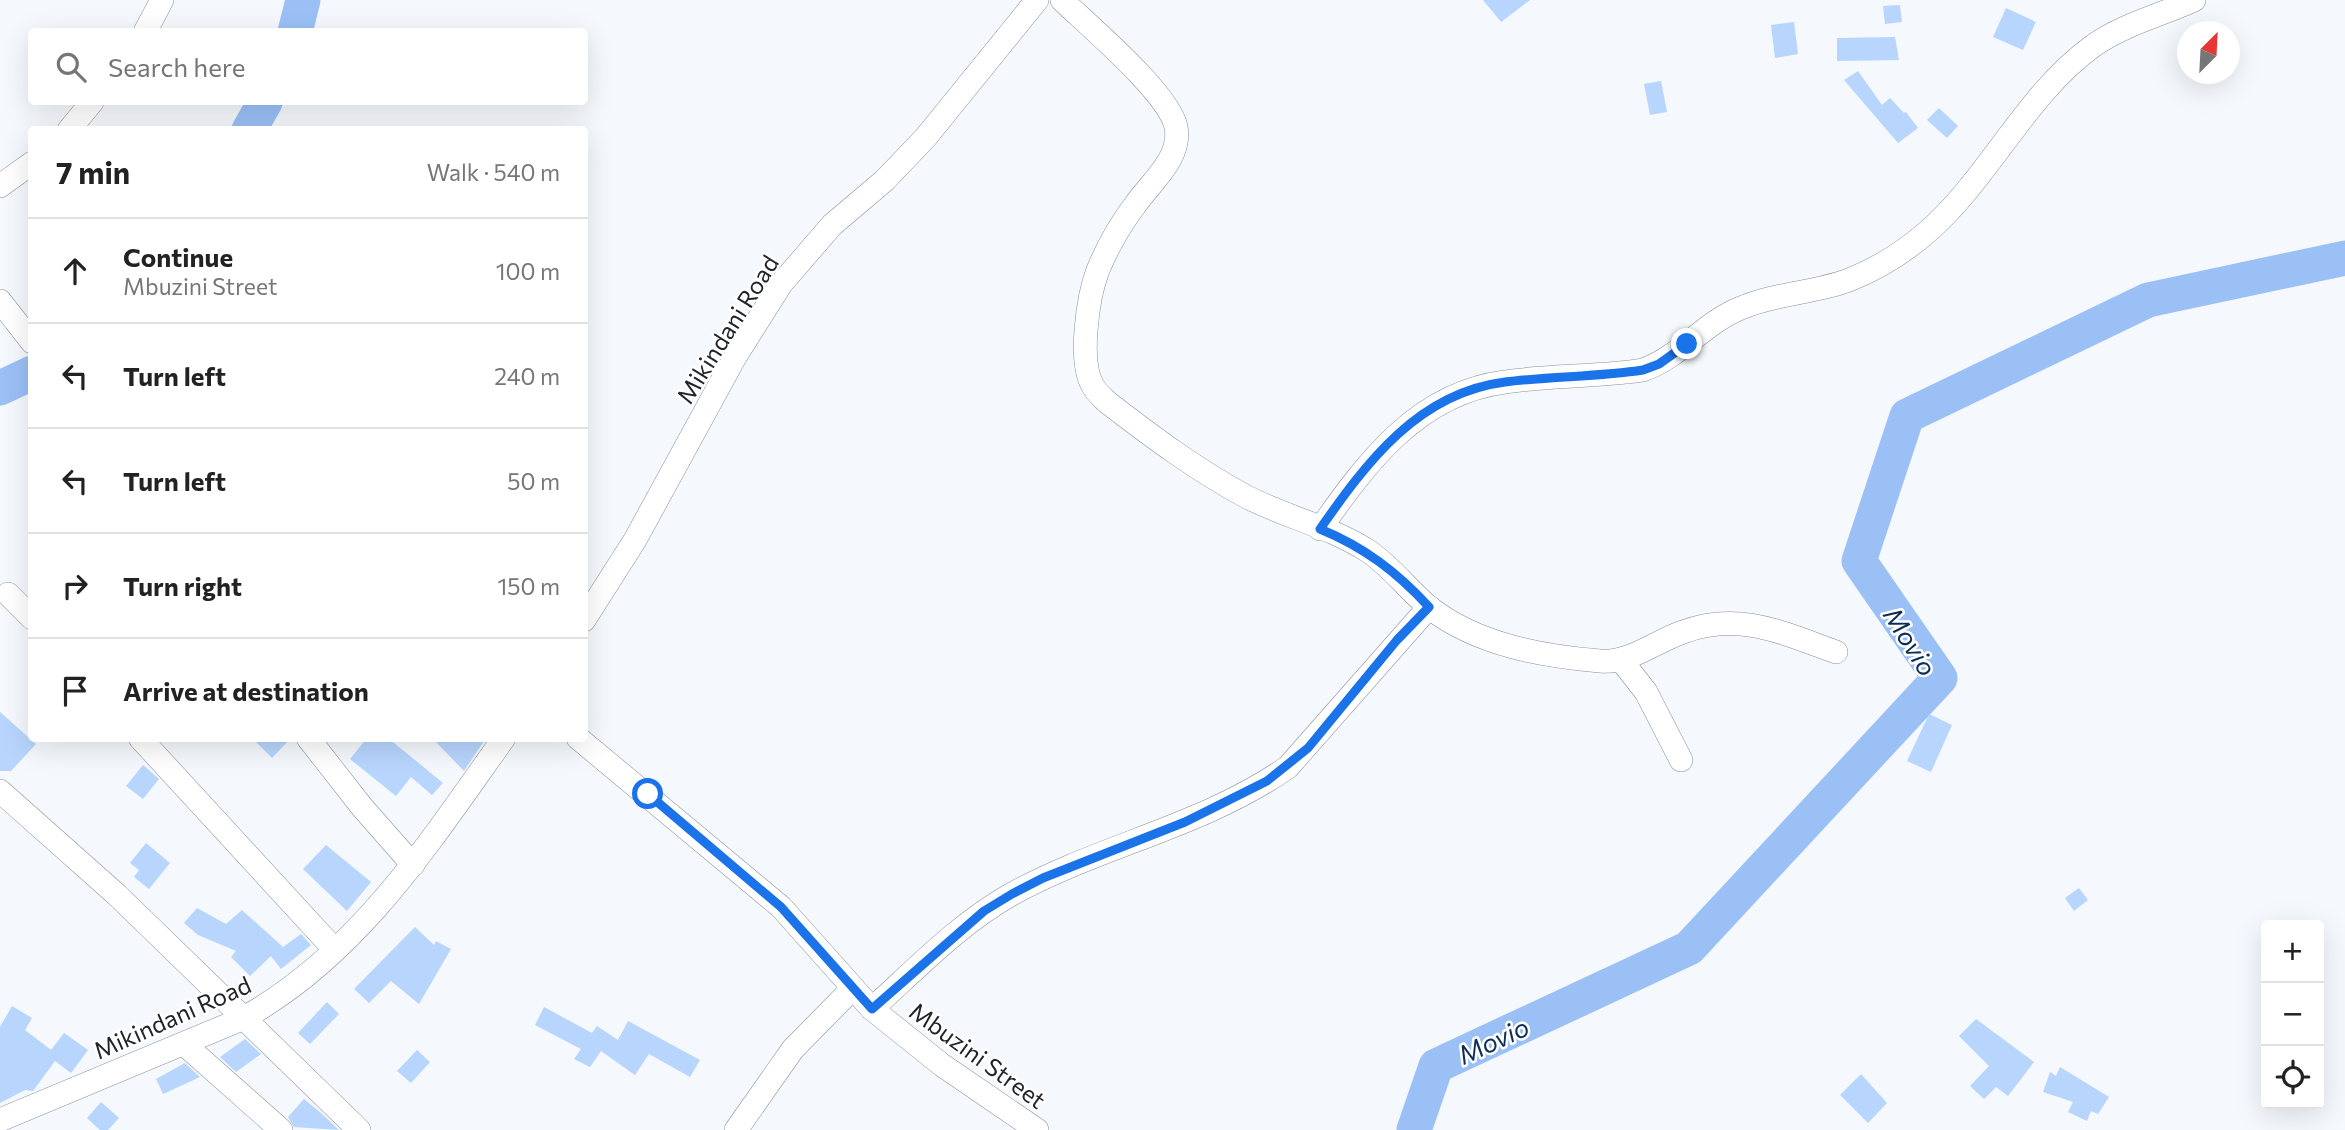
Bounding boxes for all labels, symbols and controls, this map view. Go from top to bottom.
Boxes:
north arrow [2177,21,2240,84]
search box [28,28,588,105]
icon: search [52,48,90,86]
text: Search here [108,51,246,82]
text: 7 min [56,153,130,190]
text: Walk · 540 m [427,158,560,186]
text: Continue [123,241,233,272]
street label: Mikindani Road [670,250,784,408]
icon: ahead [56,252,94,290]
text: 100 m [496,257,560,285]
text: Mbuzini Street [123,272,277,300]
route end [1671,328,1702,359]
icon: left [56,357,94,395]
text: Turn left [123,360,226,391]
text: 240 m [494,362,560,390]
icon: left [56,462,94,500]
text: Turn left [123,465,226,496]
text: 50 m [507,467,560,495]
icon: right [56,567,94,605]
text: Turn right [123,570,242,601]
text: 150 m [497,572,560,600]
water label: Movio [1878,601,1944,681]
icon: arrive [56,672,94,710]
text: Arrive at destination [123,675,369,706]
route start [632,778,663,809]
map controls [2261,920,2324,1109]
button: + [2261,920,2324,983]
street label: Mikindani Road [89,969,255,1065]
button: − [2261,983,2324,1046]
street label: Mbuzini Street [904,996,1052,1114]
water label: Movio [1452,1010,1534,1070]
button: locate [2261,1046,2324,1109]

